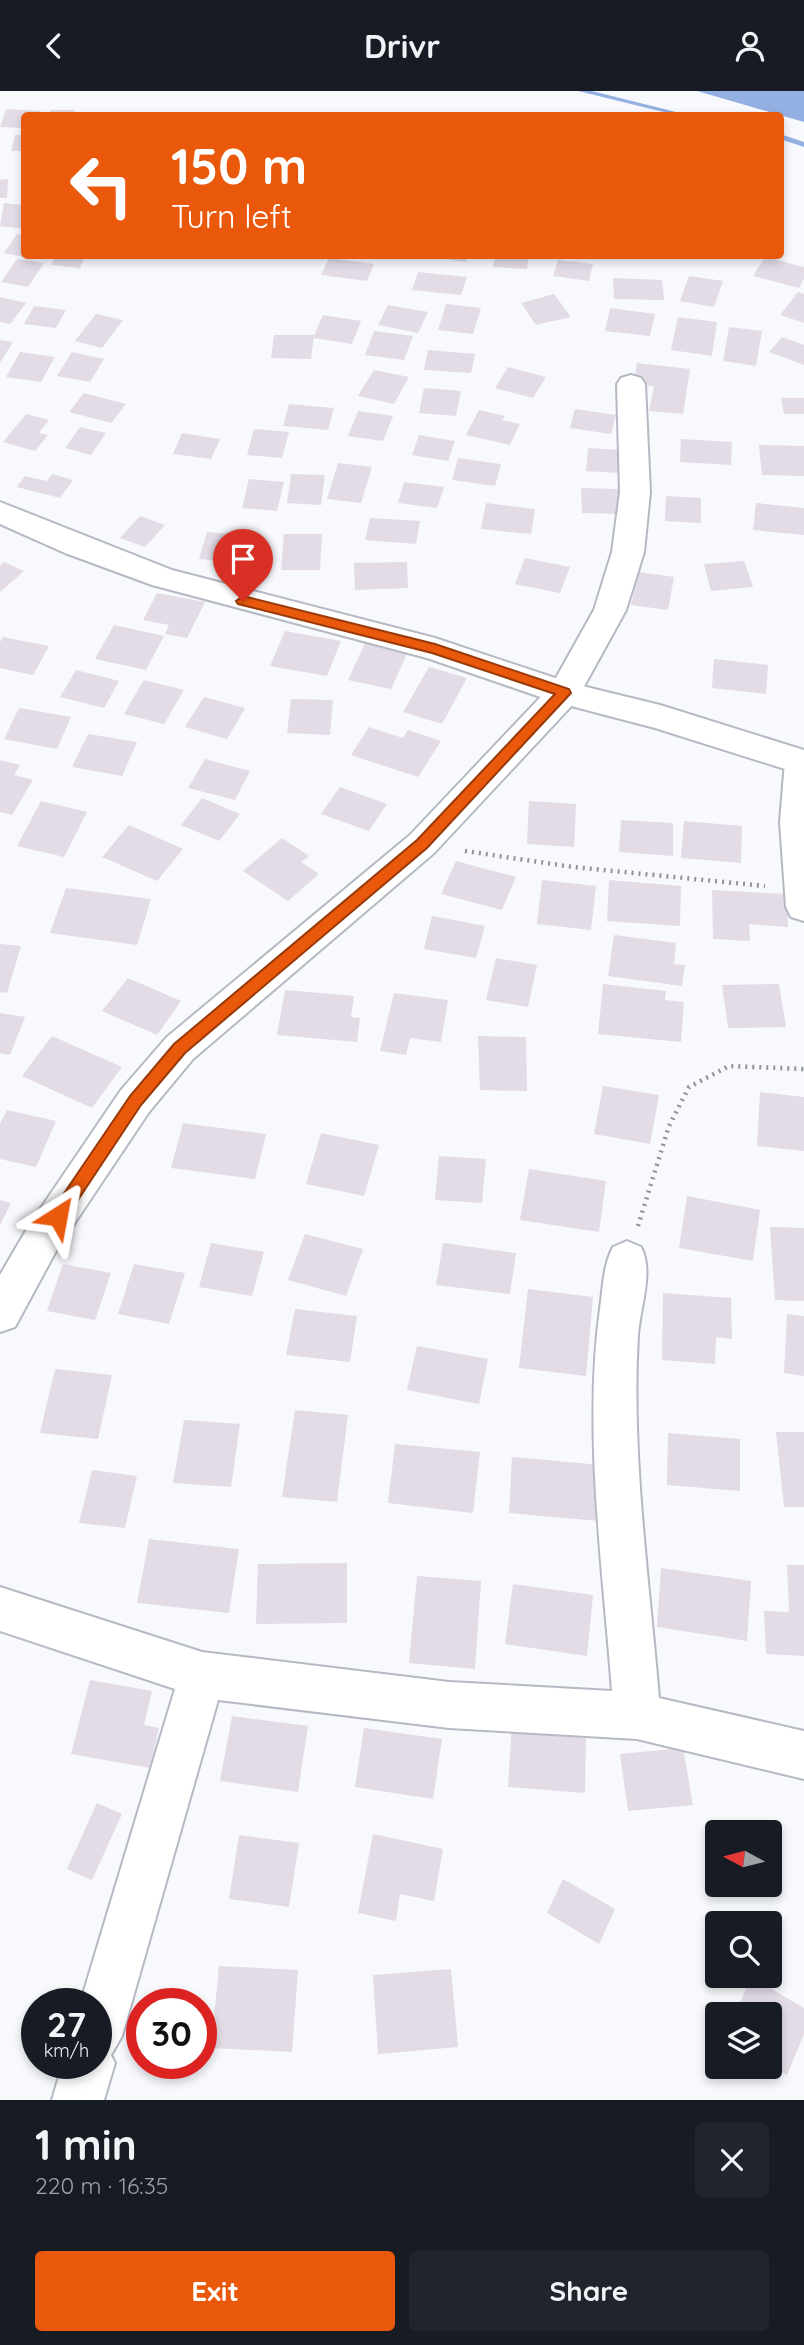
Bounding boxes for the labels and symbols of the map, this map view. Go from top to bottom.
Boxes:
pin [213,529,273,601]
position arrow [21,1179,95,1253]
north arrow [705,1820,782,1897]
speed limit sign: 30 [126,1988,217,2079]

